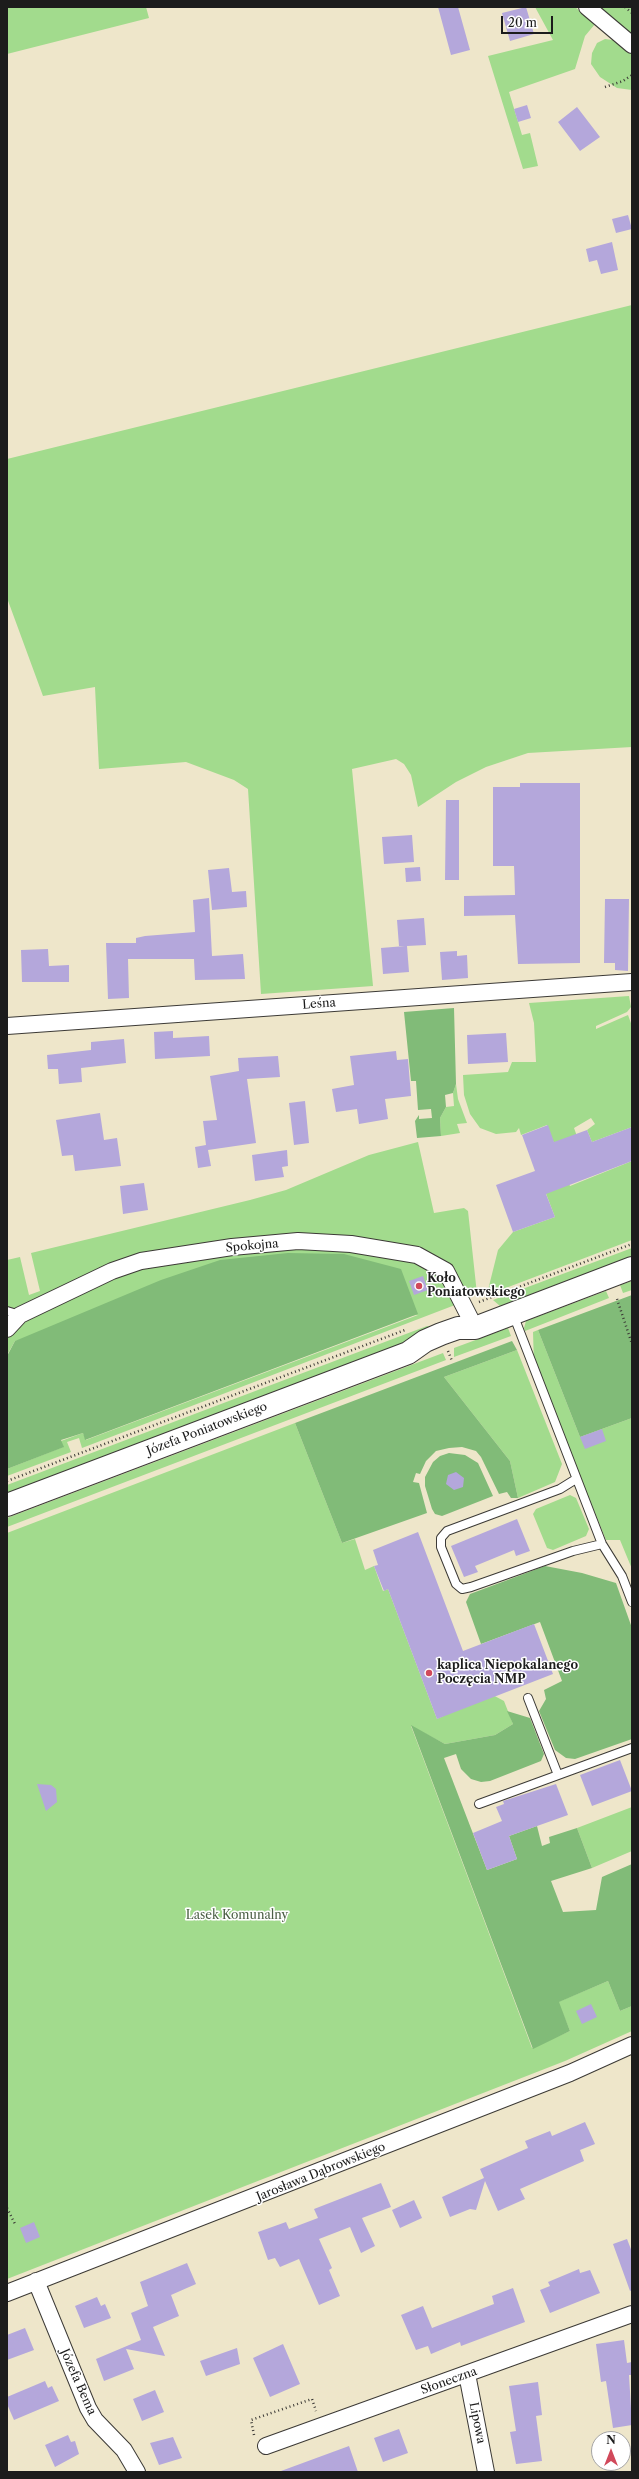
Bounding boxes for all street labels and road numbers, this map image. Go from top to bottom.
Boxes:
street label: Leśna [302,996,336,1012]
street label: Spokojna [225,1237,279,1255]
street label: Józefa Poniatowskiego [145,1399,269,1459]
street label: Jarosława Dąbrowskiego [254,2140,388,2204]
street label: Józefa Bema [57,2347,99,2417]
street label: Słoneczna [419,2364,479,2398]
street label: Lipowa [466,2401,488,2445]

